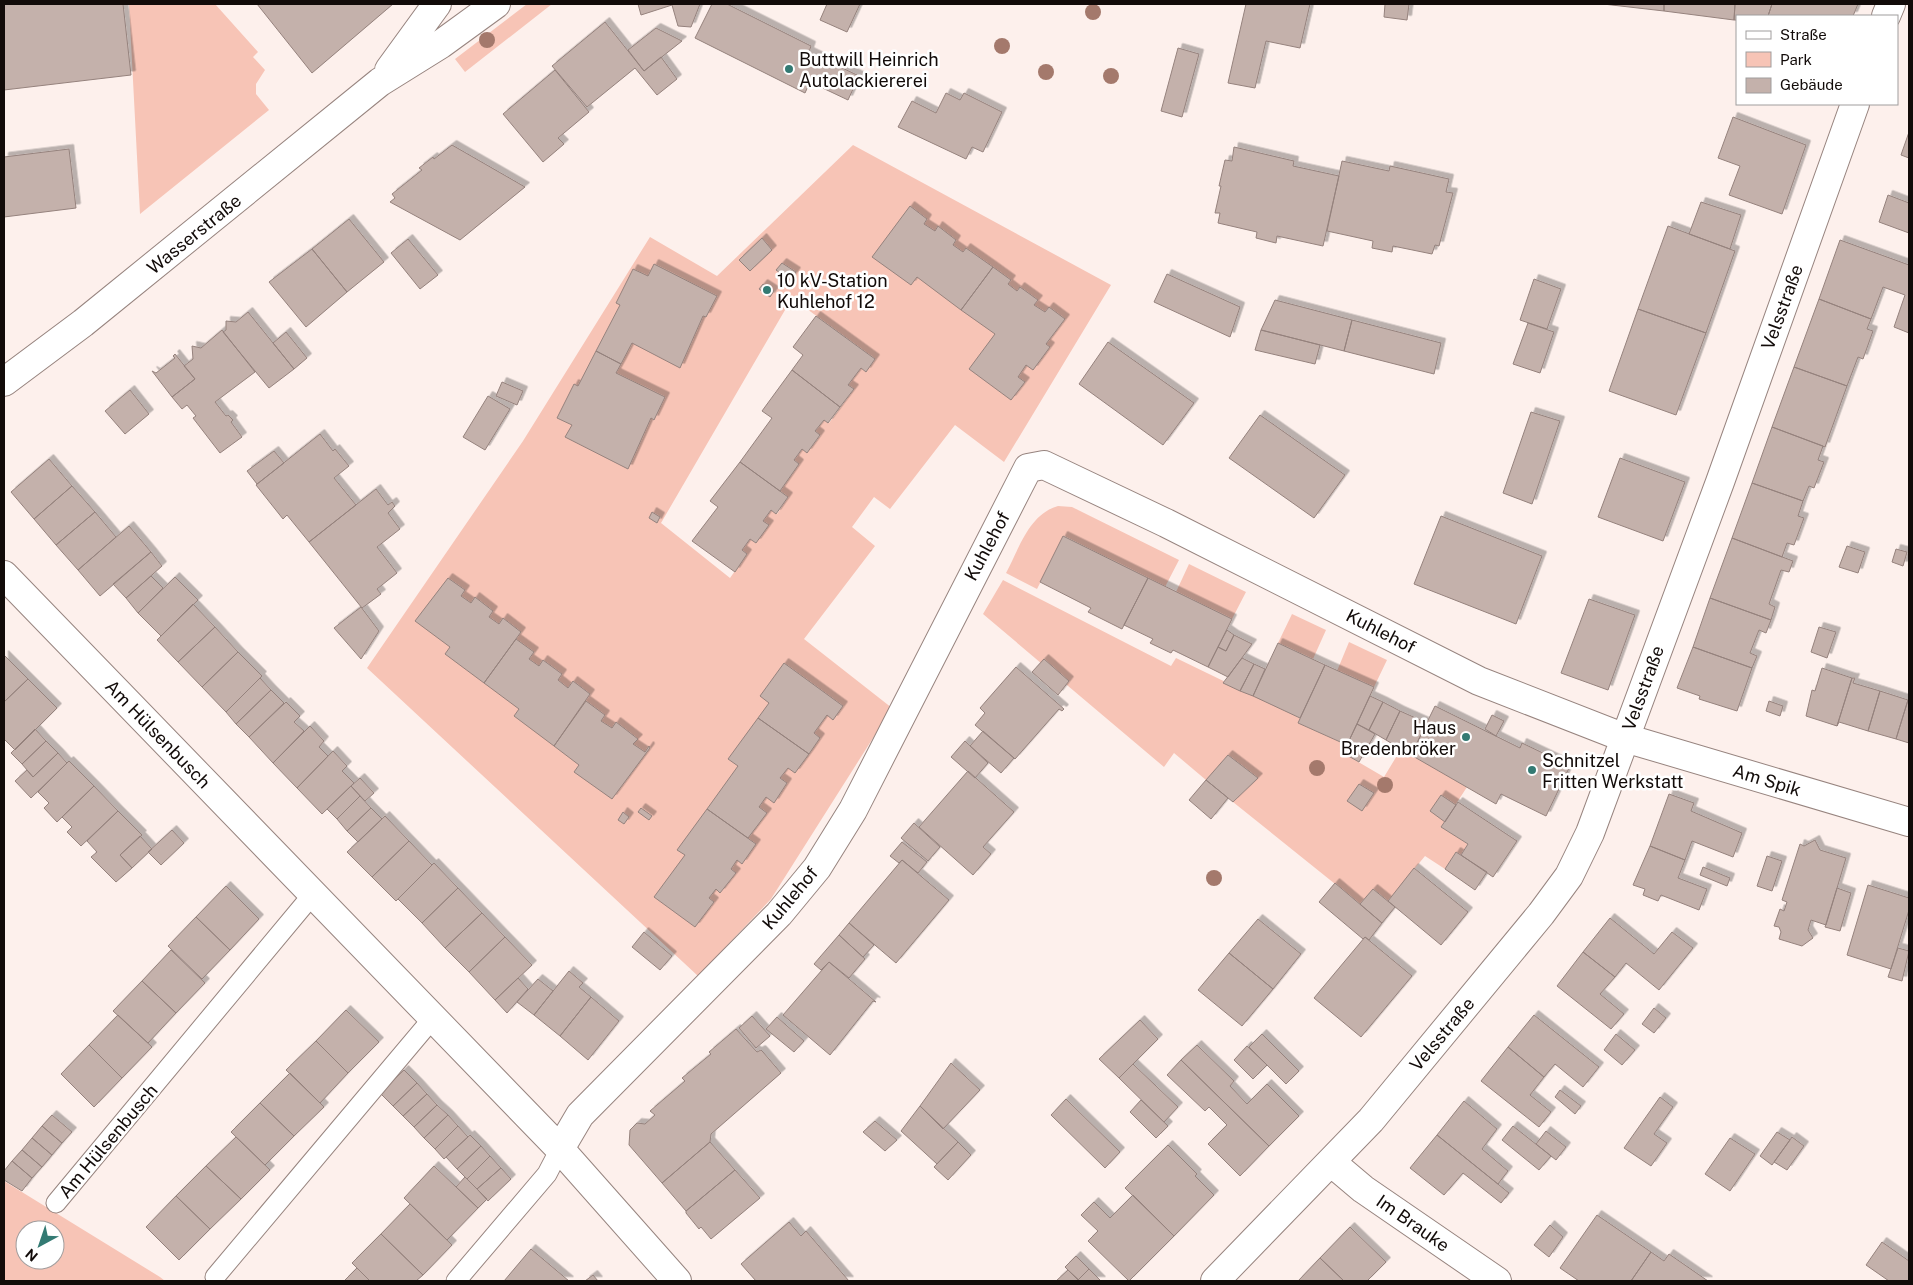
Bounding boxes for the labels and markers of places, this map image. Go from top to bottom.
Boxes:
place label: Buttwill Heinrich Autolackiererei [799,49,939,91]
marker: Buttwill Heinrich Autolackiererei [783,63,795,75]
place label: 10 kV-Station Kuhlehof 12 [777,270,888,312]
marker: 10 kV-Station Kuhlehof 12 [761,284,773,296]
place label: Haus Bredenbröker [1341,717,1456,759]
marker: Haus Bredenbröker [1460,731,1472,743]
place label: Schnitzel Fritten Werkstatt [1542,750,1684,792]
marker: Schnitzel Fritten Werkstatt [1526,764,1538,776]

